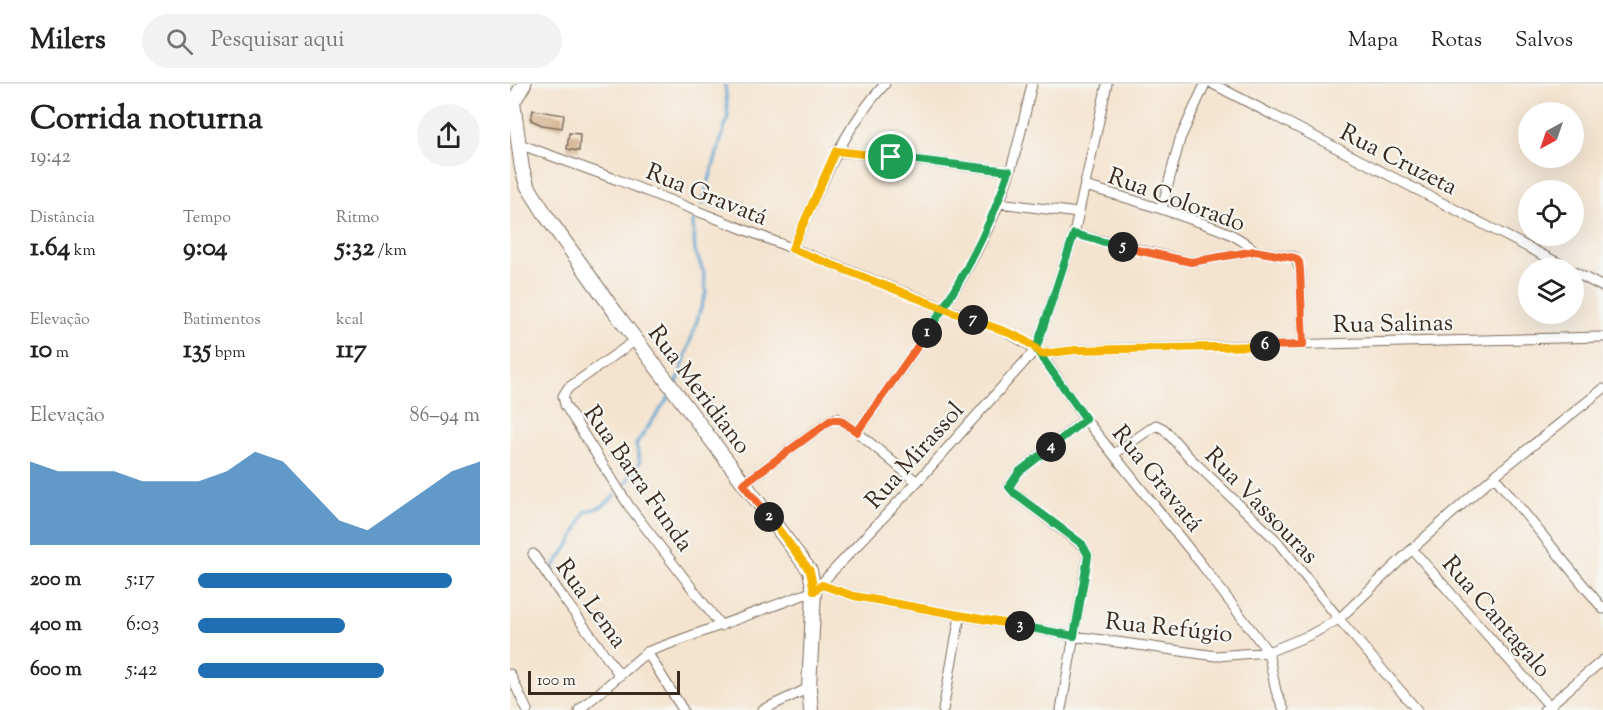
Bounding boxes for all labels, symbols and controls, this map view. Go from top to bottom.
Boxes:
search box [142,14,562,68]
text: Milers [30,21,106,61]
icon: search [163,25,196,58]
text: Pesquisar aqui [211,25,344,57]
text: Mapa [1348,26,1398,56]
text: Rotas [1431,26,1482,56]
text: Salvos [1515,26,1573,56]
text: Corrida noturna [30,96,263,144]
north arrow [1518,102,1584,168]
map controls [1518,102,1584,324]
button: share [417,104,480,167]
street label: Rua Cruzeta [1333,117,1463,205]
pin [865,131,916,182]
icon: arrive [874,140,907,173]
text: 19:42 [30,143,71,172]
street label: Rua Gravatá [640,156,772,236]
street label: Rua Colorado [1103,160,1250,241]
button: locate [1518,180,1584,246]
text: Distância [30,207,95,230]
text: Tempo [183,207,231,230]
text: Ritmo [336,207,379,230]
text: 1.64 [30,230,70,267]
text: 9:04 [183,230,228,267]
text: 5:32 [336,230,374,267]
pin: 5 [1108,232,1138,262]
text: 5 [1120,235,1126,258]
text: km [70,240,96,263]
text: /km [374,240,407,263]
button: layers [1518,258,1584,324]
pin: 7 [958,305,988,335]
street label: Rua Salinas [1333,307,1453,343]
text: 7 [969,308,977,331]
text: Elevação [30,309,90,332]
text: Batimentos [183,309,261,332]
text: kcal [336,309,364,332]
pin: 1 [912,318,942,348]
street label: Rua Meridiano [639,319,758,462]
text: 1 [924,321,930,344]
pin: 6 [1250,331,1280,361]
text: 10 [30,332,52,369]
text: 135 [183,332,211,369]
text: 117 [336,332,367,369]
text: 6 [1261,334,1269,357]
text: m [52,342,69,365]
text: bpm [211,342,245,365]
street label: Rua Mirassol [858,395,973,517]
street label: Rua Barra Funda [574,399,701,559]
text: Elevação [30,402,105,431]
text: 86–94 m [409,402,480,431]
street label: Rua Gravatá [1103,419,1210,540]
pin: 4 [1036,432,1066,462]
text: 4 [1047,435,1055,458]
street label: Rua Vassouras [1196,440,1325,572]
pin: 2 [754,502,784,532]
text: 2 [765,505,773,528]
street label: Rua Cantagalo [1433,549,1558,686]
street label: Rua Lema [546,552,634,656]
text: 200 m [30,566,81,595]
text: 5:17 [126,566,155,595]
street label: Rua Refúgio [1103,605,1234,653]
text: 400 m [30,611,82,640]
text: 6:03 [126,611,159,640]
pin: 3 [1005,611,1035,641]
text: 3 [1017,614,1023,637]
text: 600 m [30,656,82,685]
text: 5:42 [126,656,157,685]
scale bar [528,668,680,696]
text: 100 m [537,670,576,693]

